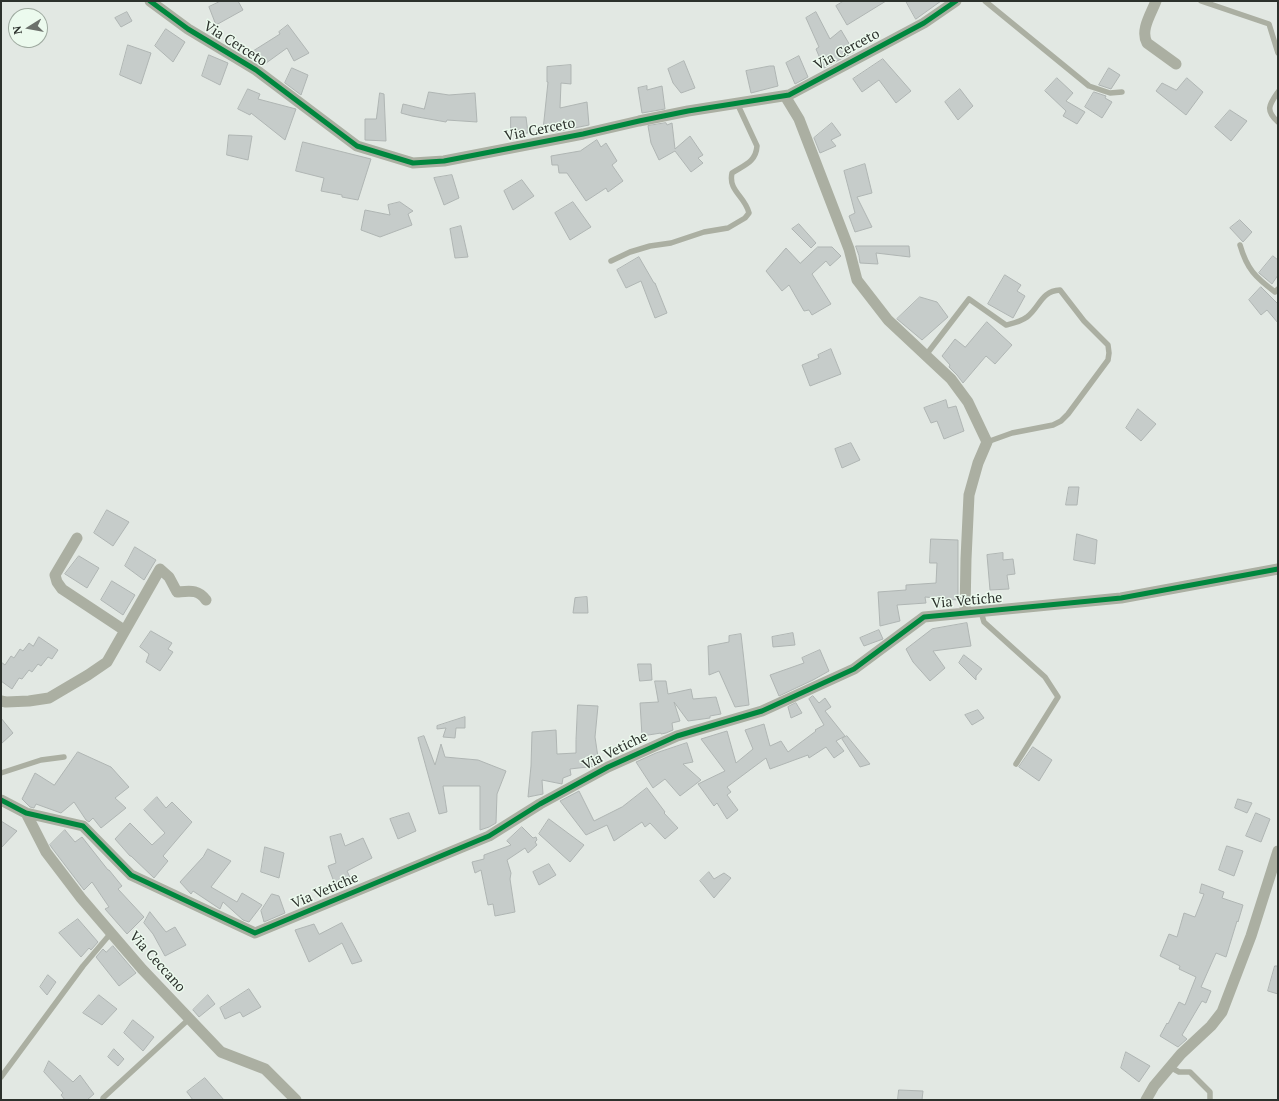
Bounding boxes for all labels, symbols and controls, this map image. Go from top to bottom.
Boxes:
north arrow [8,8,48,48]
street label: Via Cerceto [200,18,270,70]
text: N [10,25,25,36]
street label: Via Cerceto [811,26,883,74]
street label: Via Cerceto [503,115,577,145]
street label: Via Vetiche [931,590,1003,612]
street label: Via Vetiche [580,728,650,774]
street label: Via Vetiche [289,869,361,913]
street label: Via Ceccano [125,928,189,996]

